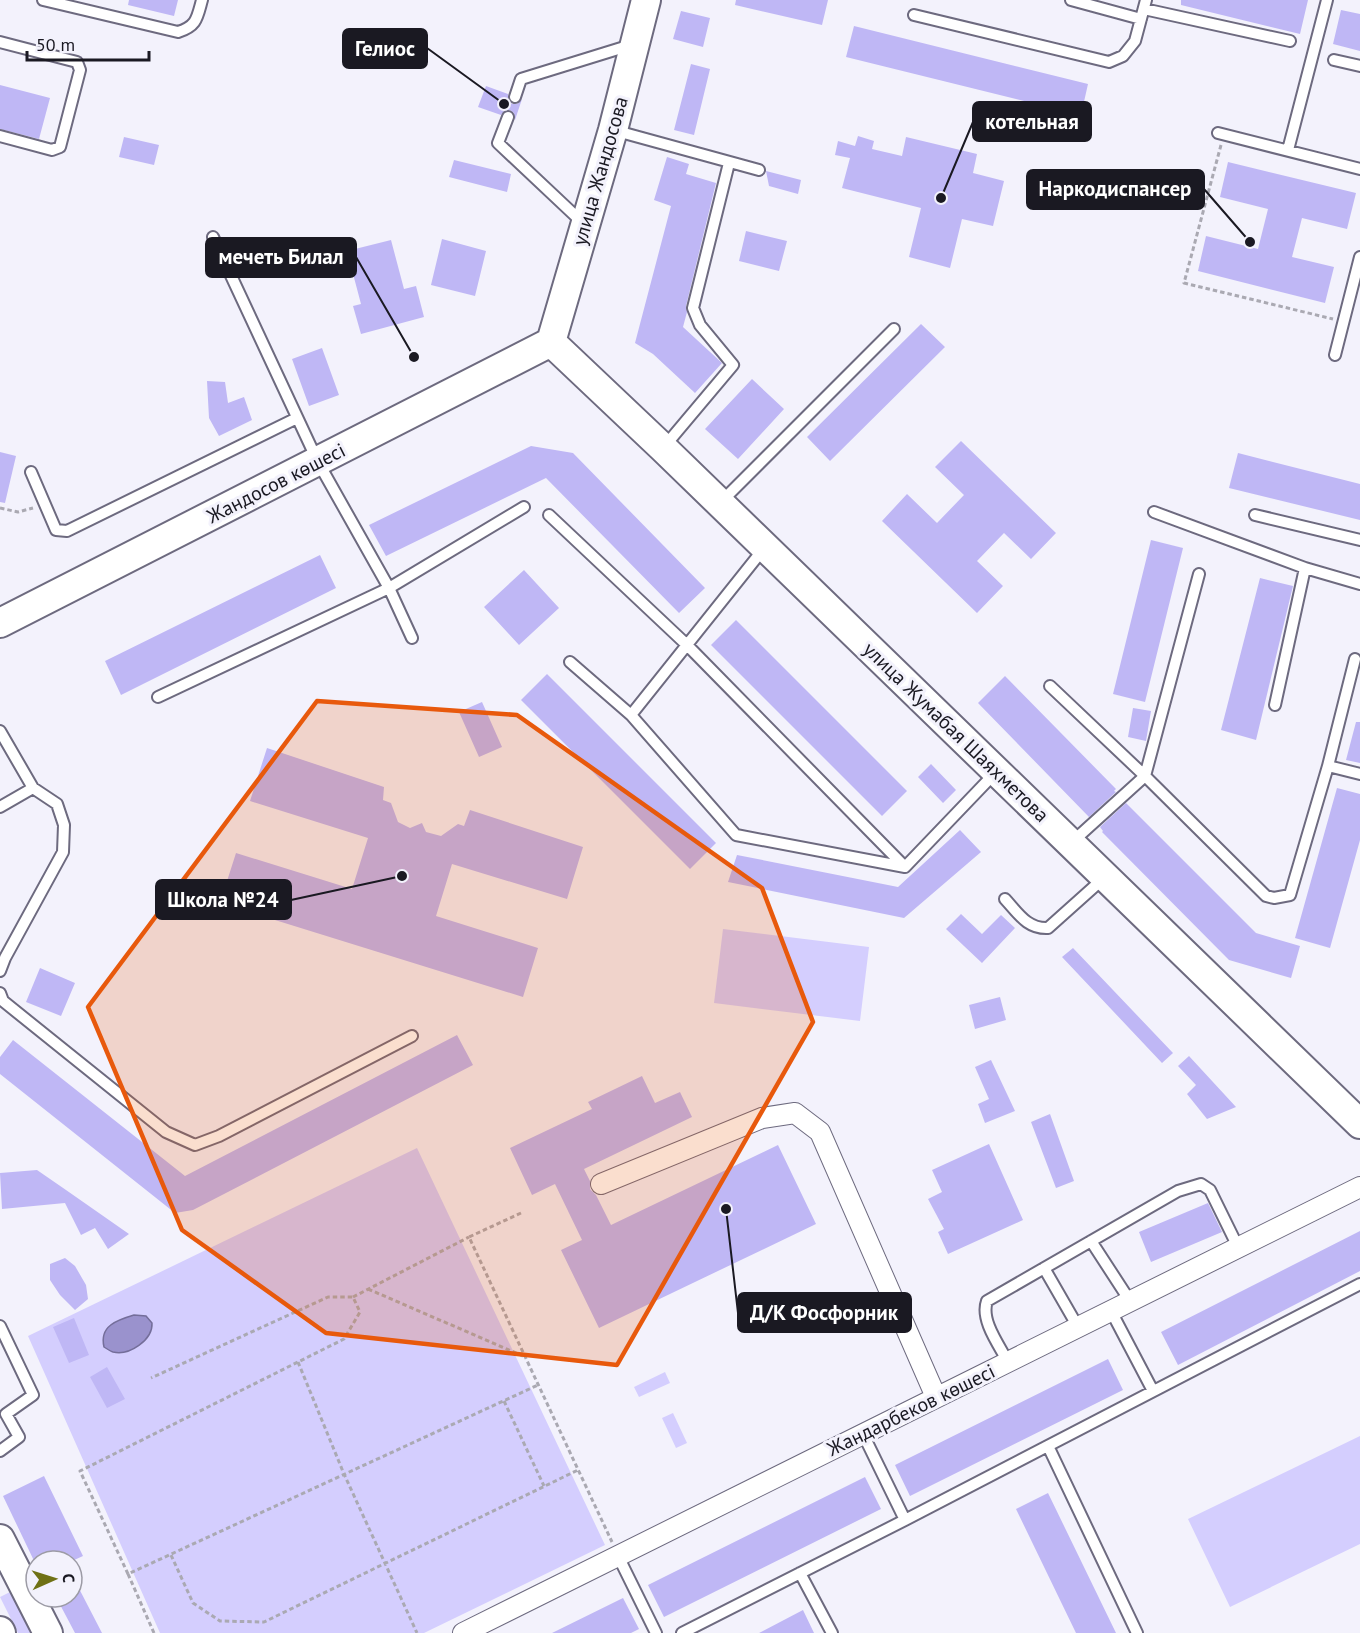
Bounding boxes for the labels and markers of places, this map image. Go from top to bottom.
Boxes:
callout: Гелиос [343,29,427,68]
callout: котельная [973,102,1091,141]
callout: Наркодиспансер [1027,170,1204,209]
callout: мечеть Билал [206,238,356,277]
callout: Школа №24 [156,880,291,919]
callout: Д/К Фосфорник [738,1293,911,1332]

